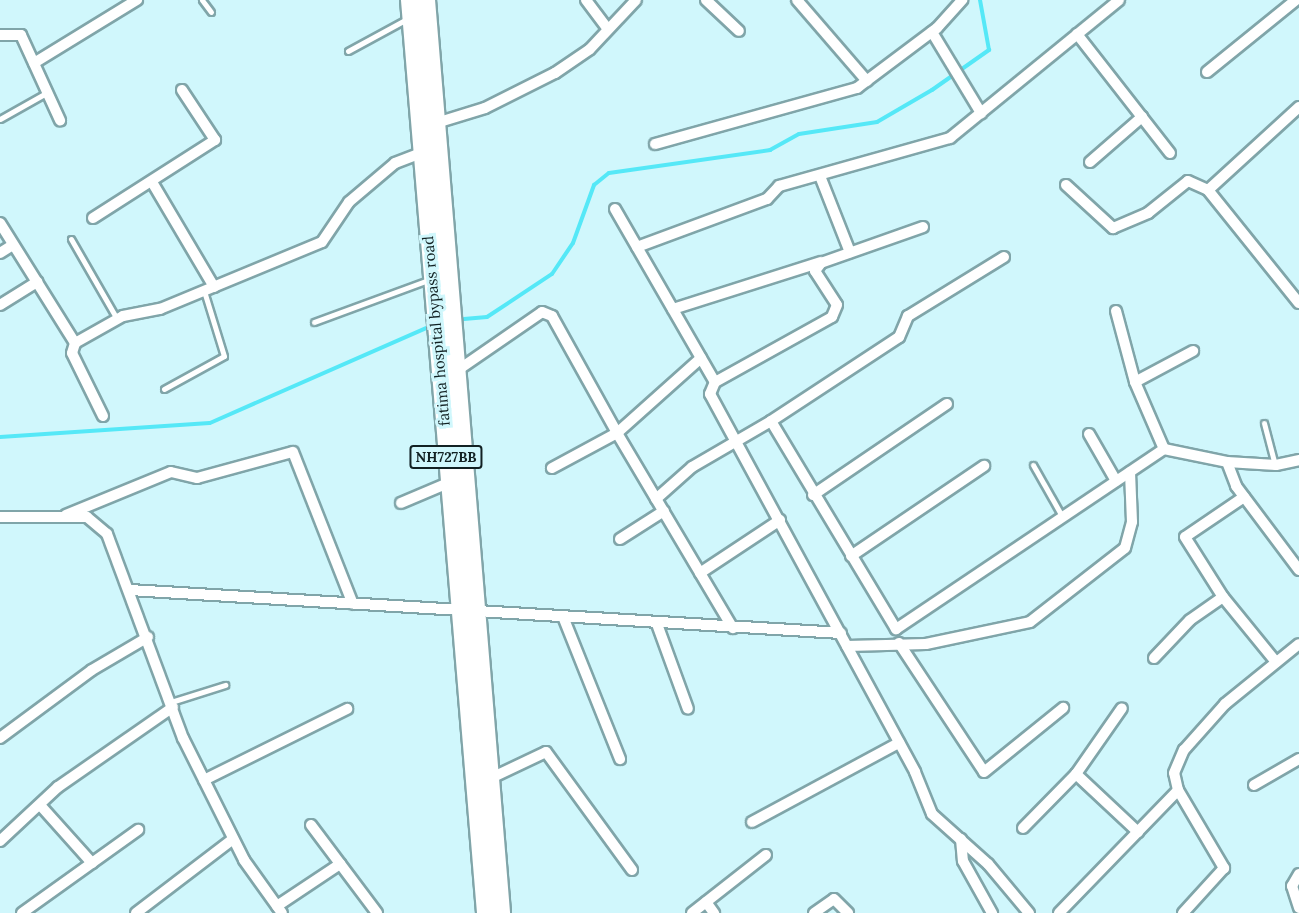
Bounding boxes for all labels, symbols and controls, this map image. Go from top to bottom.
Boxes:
street label: fatima hospital bypass road [419,235,453,427]
road number: NH727BB [408,446,484,468]

